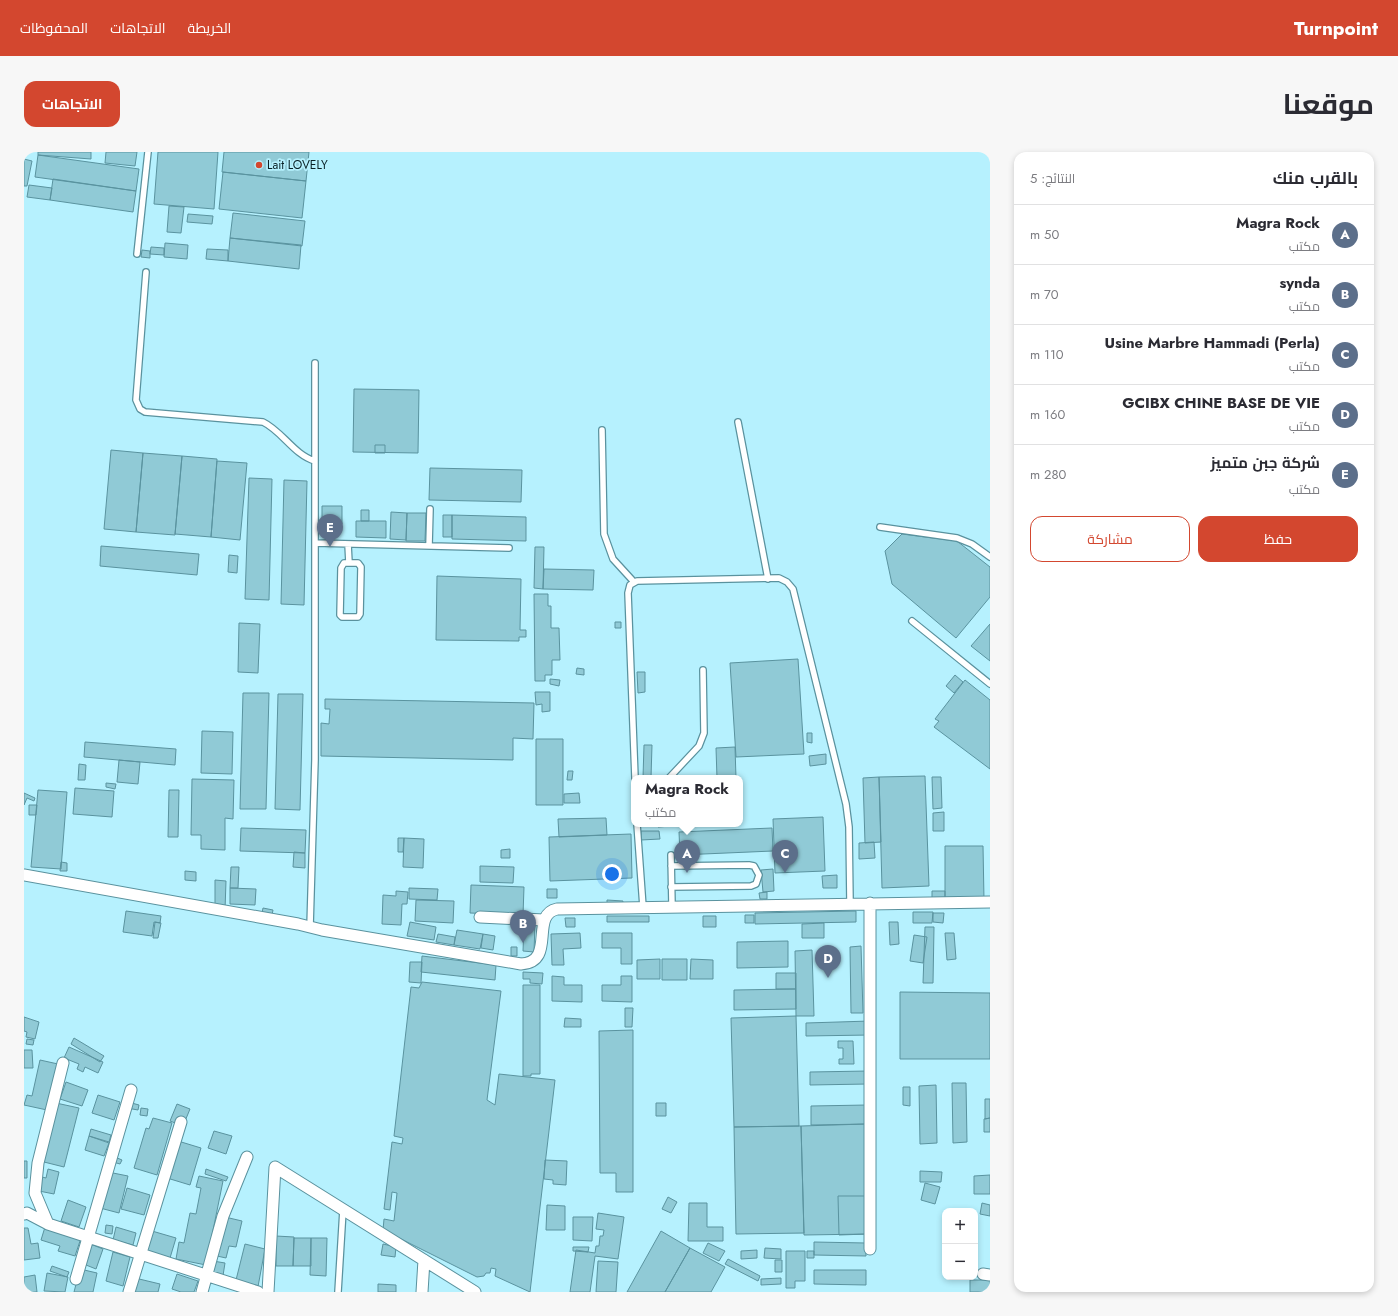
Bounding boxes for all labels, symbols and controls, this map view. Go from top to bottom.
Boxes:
text: Turnpoint [1294,15,1378,42]
text: المحفوظات [20,18,88,38]
text: الاتجاهات [110,18,166,38]
text: الخريطة [188,18,231,38]
button: الاتجاهات [24,81,120,127]
text: موقعنا [1283,84,1374,125]
place label: Lait LOVELY [267,156,328,174]
marker: Lait LOVELY [254,160,264,170]
text: بالقرب منك [1273,166,1358,190]
text: النتائج: 5 [1030,169,1075,188]
text: Magra Rock [1236,212,1320,234]
text: 50 m [1030,225,1059,244]
text: A [1340,225,1350,244]
text: مكتب [1289,237,1320,256]
text: synda [1279,272,1320,294]
text: 70 m [1030,285,1059,304]
text: B [1341,285,1349,304]
text: مكتب [1289,297,1320,316]
text: Usine Marbre Hammadi (Perla) [1104,332,1320,354]
text: 110 m [1030,345,1064,364]
text: C [1340,345,1350,364]
text: مكتب [1289,357,1320,376]
text: GCIBX CHINE BASE DE VIE [1122,392,1320,414]
text: 160 m [1030,405,1065,424]
text: D [1340,405,1350,424]
text: مكتب [1289,417,1320,436]
text: شركة جبن متميز [1211,452,1320,474]
text: 280 m [1030,465,1066,484]
text: E [1341,465,1349,484]
text: مكتب [1289,480,1320,499]
pin: E [317,514,343,547]
button: مشاركة [1030,516,1190,562]
button: حفظ [1198,516,1358,562]
popup [631,775,743,827]
text: Magra Rock [645,778,729,800]
text: مكتب [645,803,676,822]
pin: A [674,840,700,873]
pin: C [772,840,798,873]
your location [602,864,622,884]
pin: B [510,910,536,943]
pin: D [815,945,841,978]
map controls [942,1208,978,1280]
button: + [942,1208,978,1244]
button: − [942,1244,978,1280]

